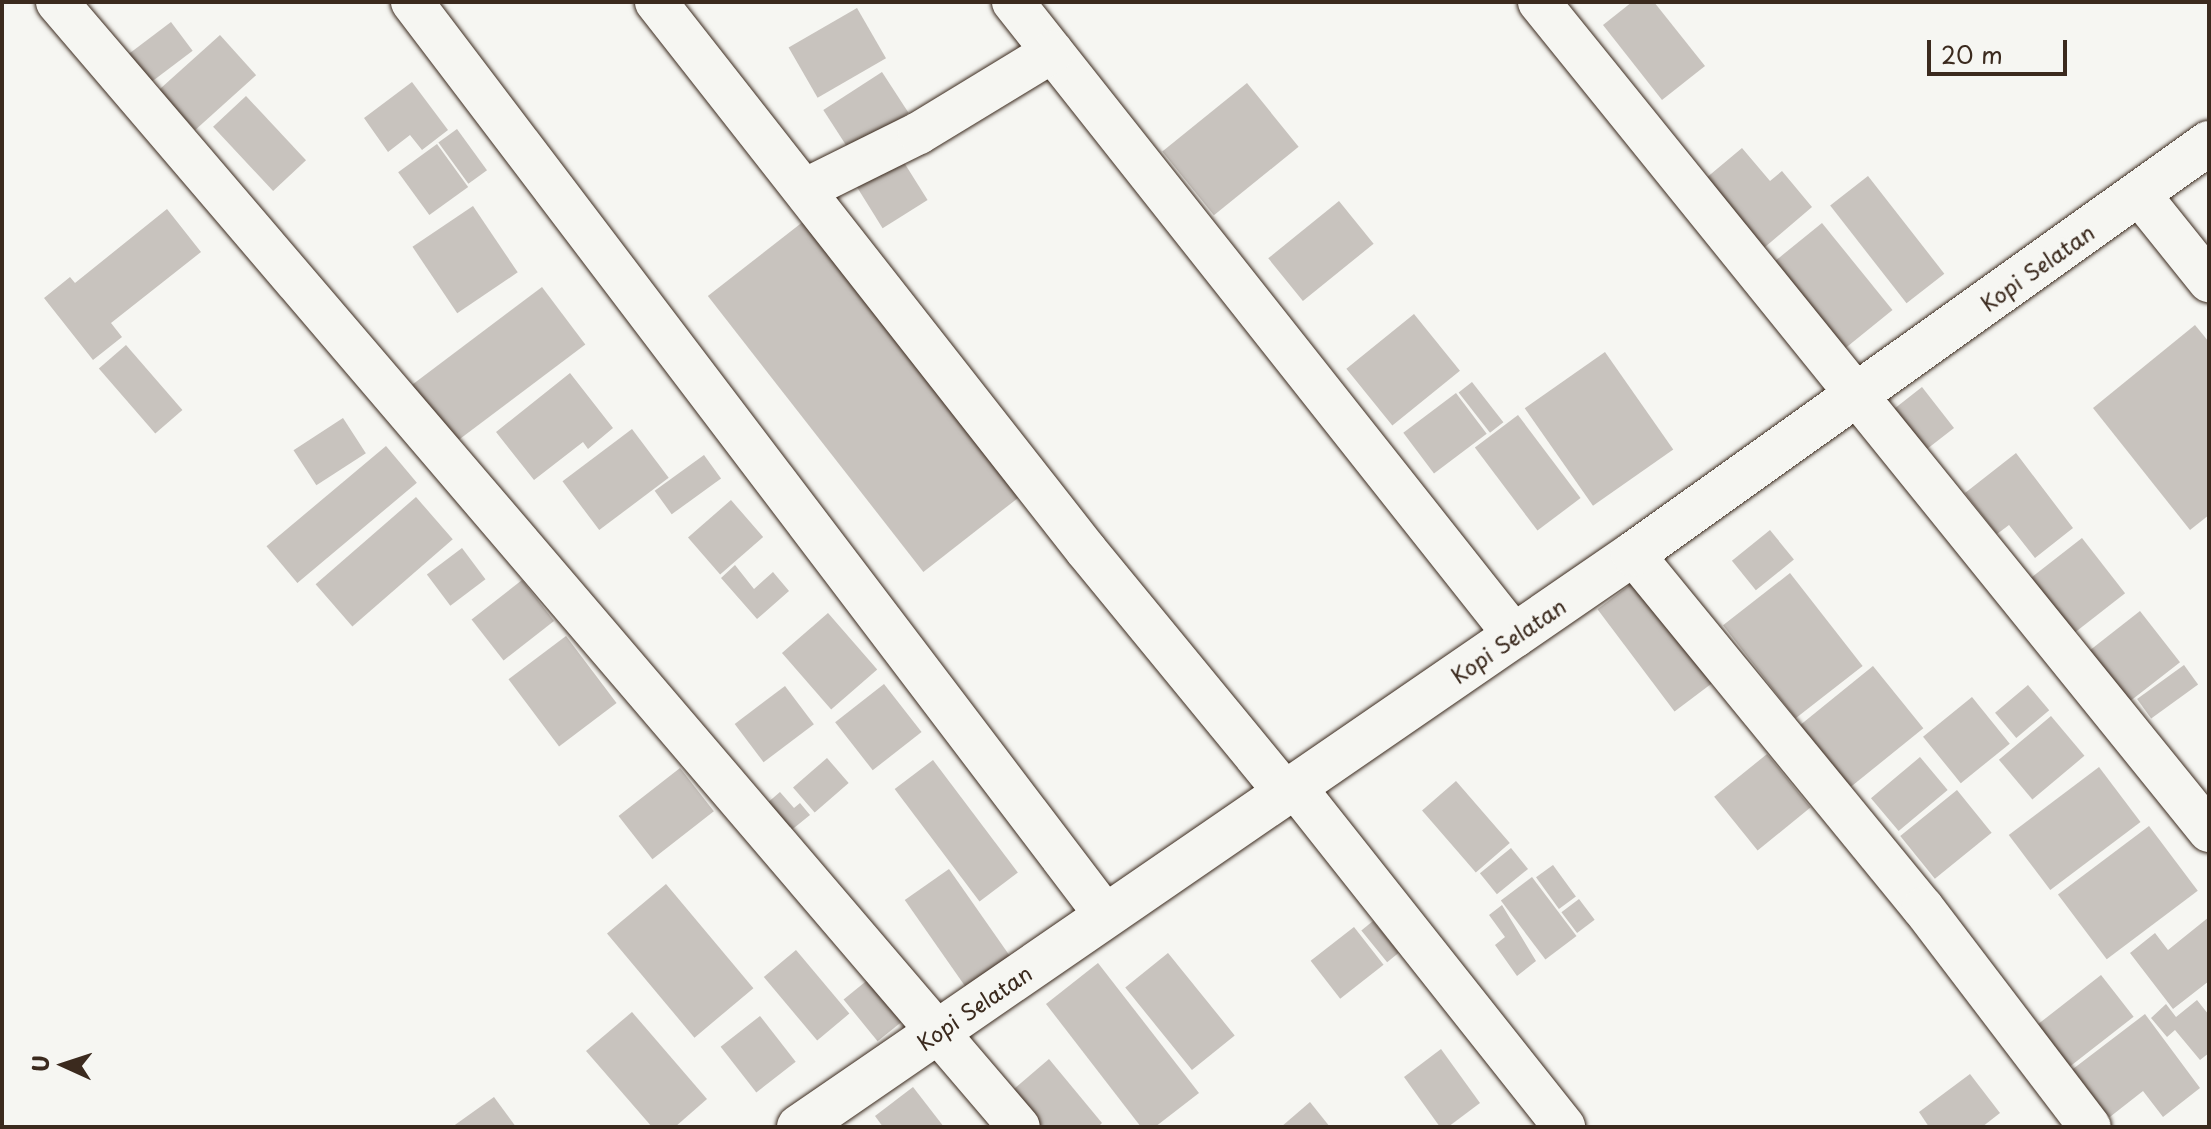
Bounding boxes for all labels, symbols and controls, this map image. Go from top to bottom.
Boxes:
scale bar [1931,24,2071,74]
text: 20 m [1941,36,2003,72]
street label: Kopi Selatan [1975,218,2099,316]
street label: Kopi Selatan [1446,592,1570,688]
street label: Kopi Selatan [912,959,1036,1055]
north arrow [24,1025,104,1105]
text: U [23,1054,56,1073]

